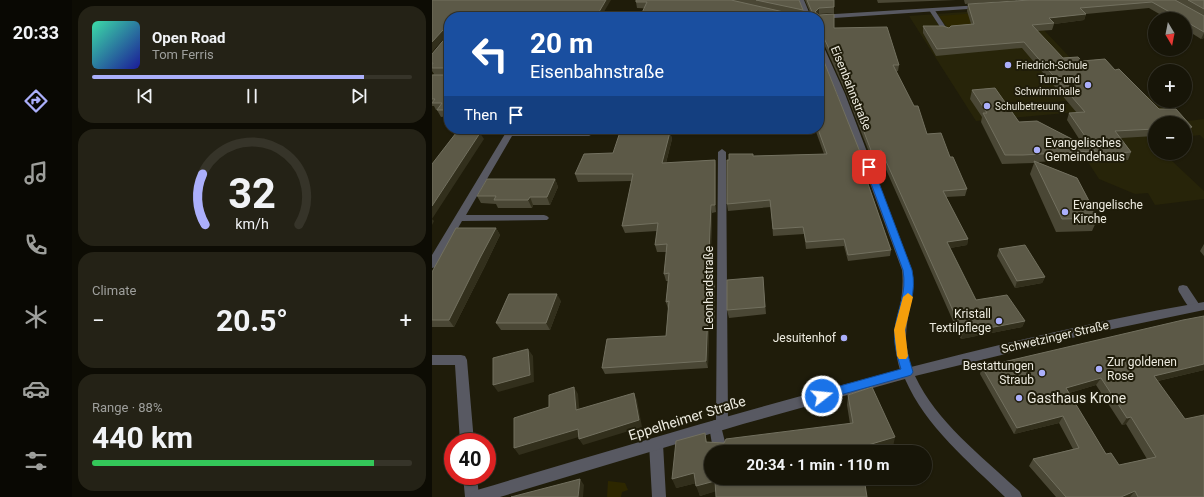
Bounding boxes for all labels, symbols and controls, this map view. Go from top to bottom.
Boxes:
north arrow [1148,12,1192,56]
map controls [1148,12,1192,160]
text: 20:33 [13,22,59,43]
text: 20 m [530,27,593,60]
icon: left [464,28,516,80]
text: Open Road [152,29,226,47]
street label: Eisenbahnstraße [828,44,874,132]
text: Tom Ferris [152,47,214,62]
marker: Friedrich-Schule [1003,60,1013,70]
place label: Friedrich-Schule [1016,60,1087,71]
text: Eisenbahnstraße [530,61,664,82]
button: + [1148,64,1192,108]
place label: Turn- und Schwimmhalle [1015,74,1080,97]
marker: Turn- und Schwimmhalle [1083,80,1093,90]
icon: previous [134,85,156,107]
icon: pause [241,85,263,107]
icon: next [348,85,370,107]
icon: directions [22,87,50,115]
marker: Schulbetreuung [982,101,992,111]
place label: Schulbetreuung [995,101,1065,112]
icon: arrive [505,104,527,126]
text: Then [464,106,497,124]
button: − [1148,116,1192,160]
place label: Evangelisches Gemeindehaus [1045,136,1125,164]
marker: Evangelisches Gemeindehaus [1032,145,1042,155]
pin [852,150,886,184]
icon: arrive [858,156,880,178]
icon: music [22,159,50,187]
text: 32 [228,169,276,218]
place label: Evangelische Kirche [1073,198,1143,226]
marker: Evangelische Kirche [1060,207,1070,217]
text: km/h [235,216,269,232]
icon: phone [22,231,50,259]
street label: Leonhardstraße [702,246,716,330]
text: Climate [92,283,136,298]
icon: climate [22,303,50,331]
text: 20.5° [216,303,288,338]
place label: Kristall Textilpflege [929,307,991,335]
text: − [92,308,105,333]
text: + [400,308,412,333]
marker: Kristall Textilpflege [994,316,1004,326]
street label: Schwetzinger Straße [1000,318,1110,356]
place label: Jesuitenhof [773,331,837,345]
marker: Jesuitenhof [839,333,849,343]
place label: Zur goldenen Rose [1107,355,1177,383]
place label: Bestattungen Straub [963,359,1034,387]
marker: Zur goldenen Rose [1094,364,1104,374]
marker: Bestattungen Straub [1037,368,1047,378]
icon: car [22,375,50,403]
position arrow [801,375,843,417]
place label: Gasthaus Krone [1027,390,1126,406]
street label: Eppelheimer Straße [626,393,748,443]
marker: Gasthaus Krone [1014,393,1024,403]
text: Range · 88% [92,400,162,415]
text: 440 km [92,420,193,455]
speed limit sign: 40 [444,433,496,485]
icon: filters [22,447,50,475]
text: 20:34 · 1 min · 110 m [747,456,889,474]

